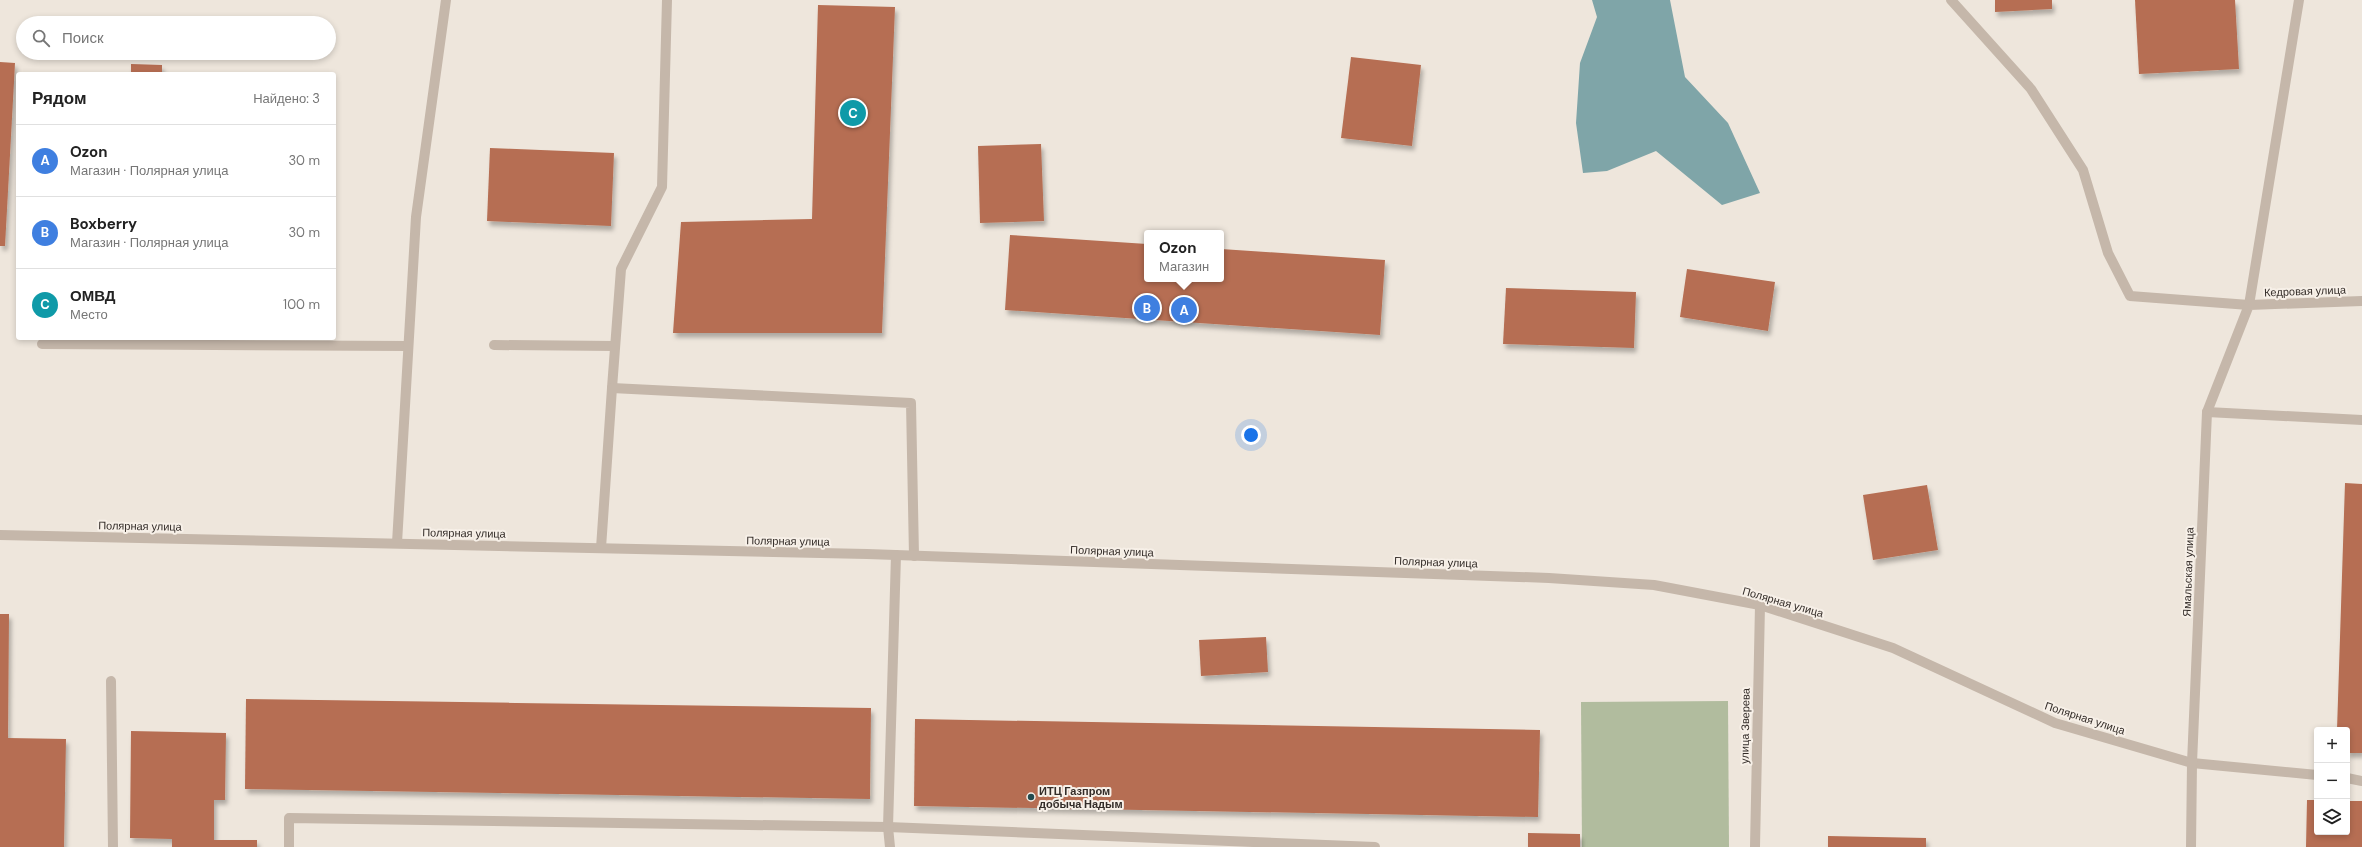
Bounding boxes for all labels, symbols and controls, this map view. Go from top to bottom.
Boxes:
search box [16,16,336,60]
icon: search [30,27,52,49]
text: Поиск [62,28,104,48]
text: Рядом [32,87,87,109]
text: Найдено: 3 [253,90,320,107]
pin: C [840,98,866,128]
text: Ozon [70,142,108,162]
text: A [40,152,50,169]
text: 30 m [288,152,320,169]
text: Магазин · Полярная улица [70,162,228,179]
text: Boxberry [70,214,137,234]
text: B [41,224,49,241]
text: 30 m [288,224,320,241]
popup [1144,230,1224,282]
text: Магазин · Полярная улица [70,234,228,251]
text: Ozon [1159,238,1196,258]
text: Магазин [1159,258,1209,275]
street label: Кедровая улица [2264,283,2347,299]
text: ОМВД [70,286,115,306]
pin: B [1134,293,1160,323]
pin: A [1171,295,1197,325]
text: C [40,296,50,313]
text: 100 m [283,296,320,313]
text: Место [70,306,108,323]
your location [1241,425,1261,445]
street label: Полярная улица [98,518,183,534]
street label: Полярная улица [422,525,507,541]
street label: Ямальская улица [2179,526,2197,617]
street label: Полярная улица [746,533,831,549]
street label: Полярная улица [1070,543,1155,559]
street label: Полярная улица [1394,554,1479,570]
street label: Полярная улица [1741,584,1826,620]
street label: улица Зверева [1737,687,1753,764]
street label: Полярная улица [2043,698,2128,738]
map controls [2314,727,2350,835]
button: + [2314,727,2350,763]
button: − [2314,763,2350,799]
place label: ИТЦ Газпром добыча Надым [1039,784,1123,811]
marker: ИТЦ Газпром добыча Надым [1026,792,1036,802]
button: layers [2314,799,2350,835]

